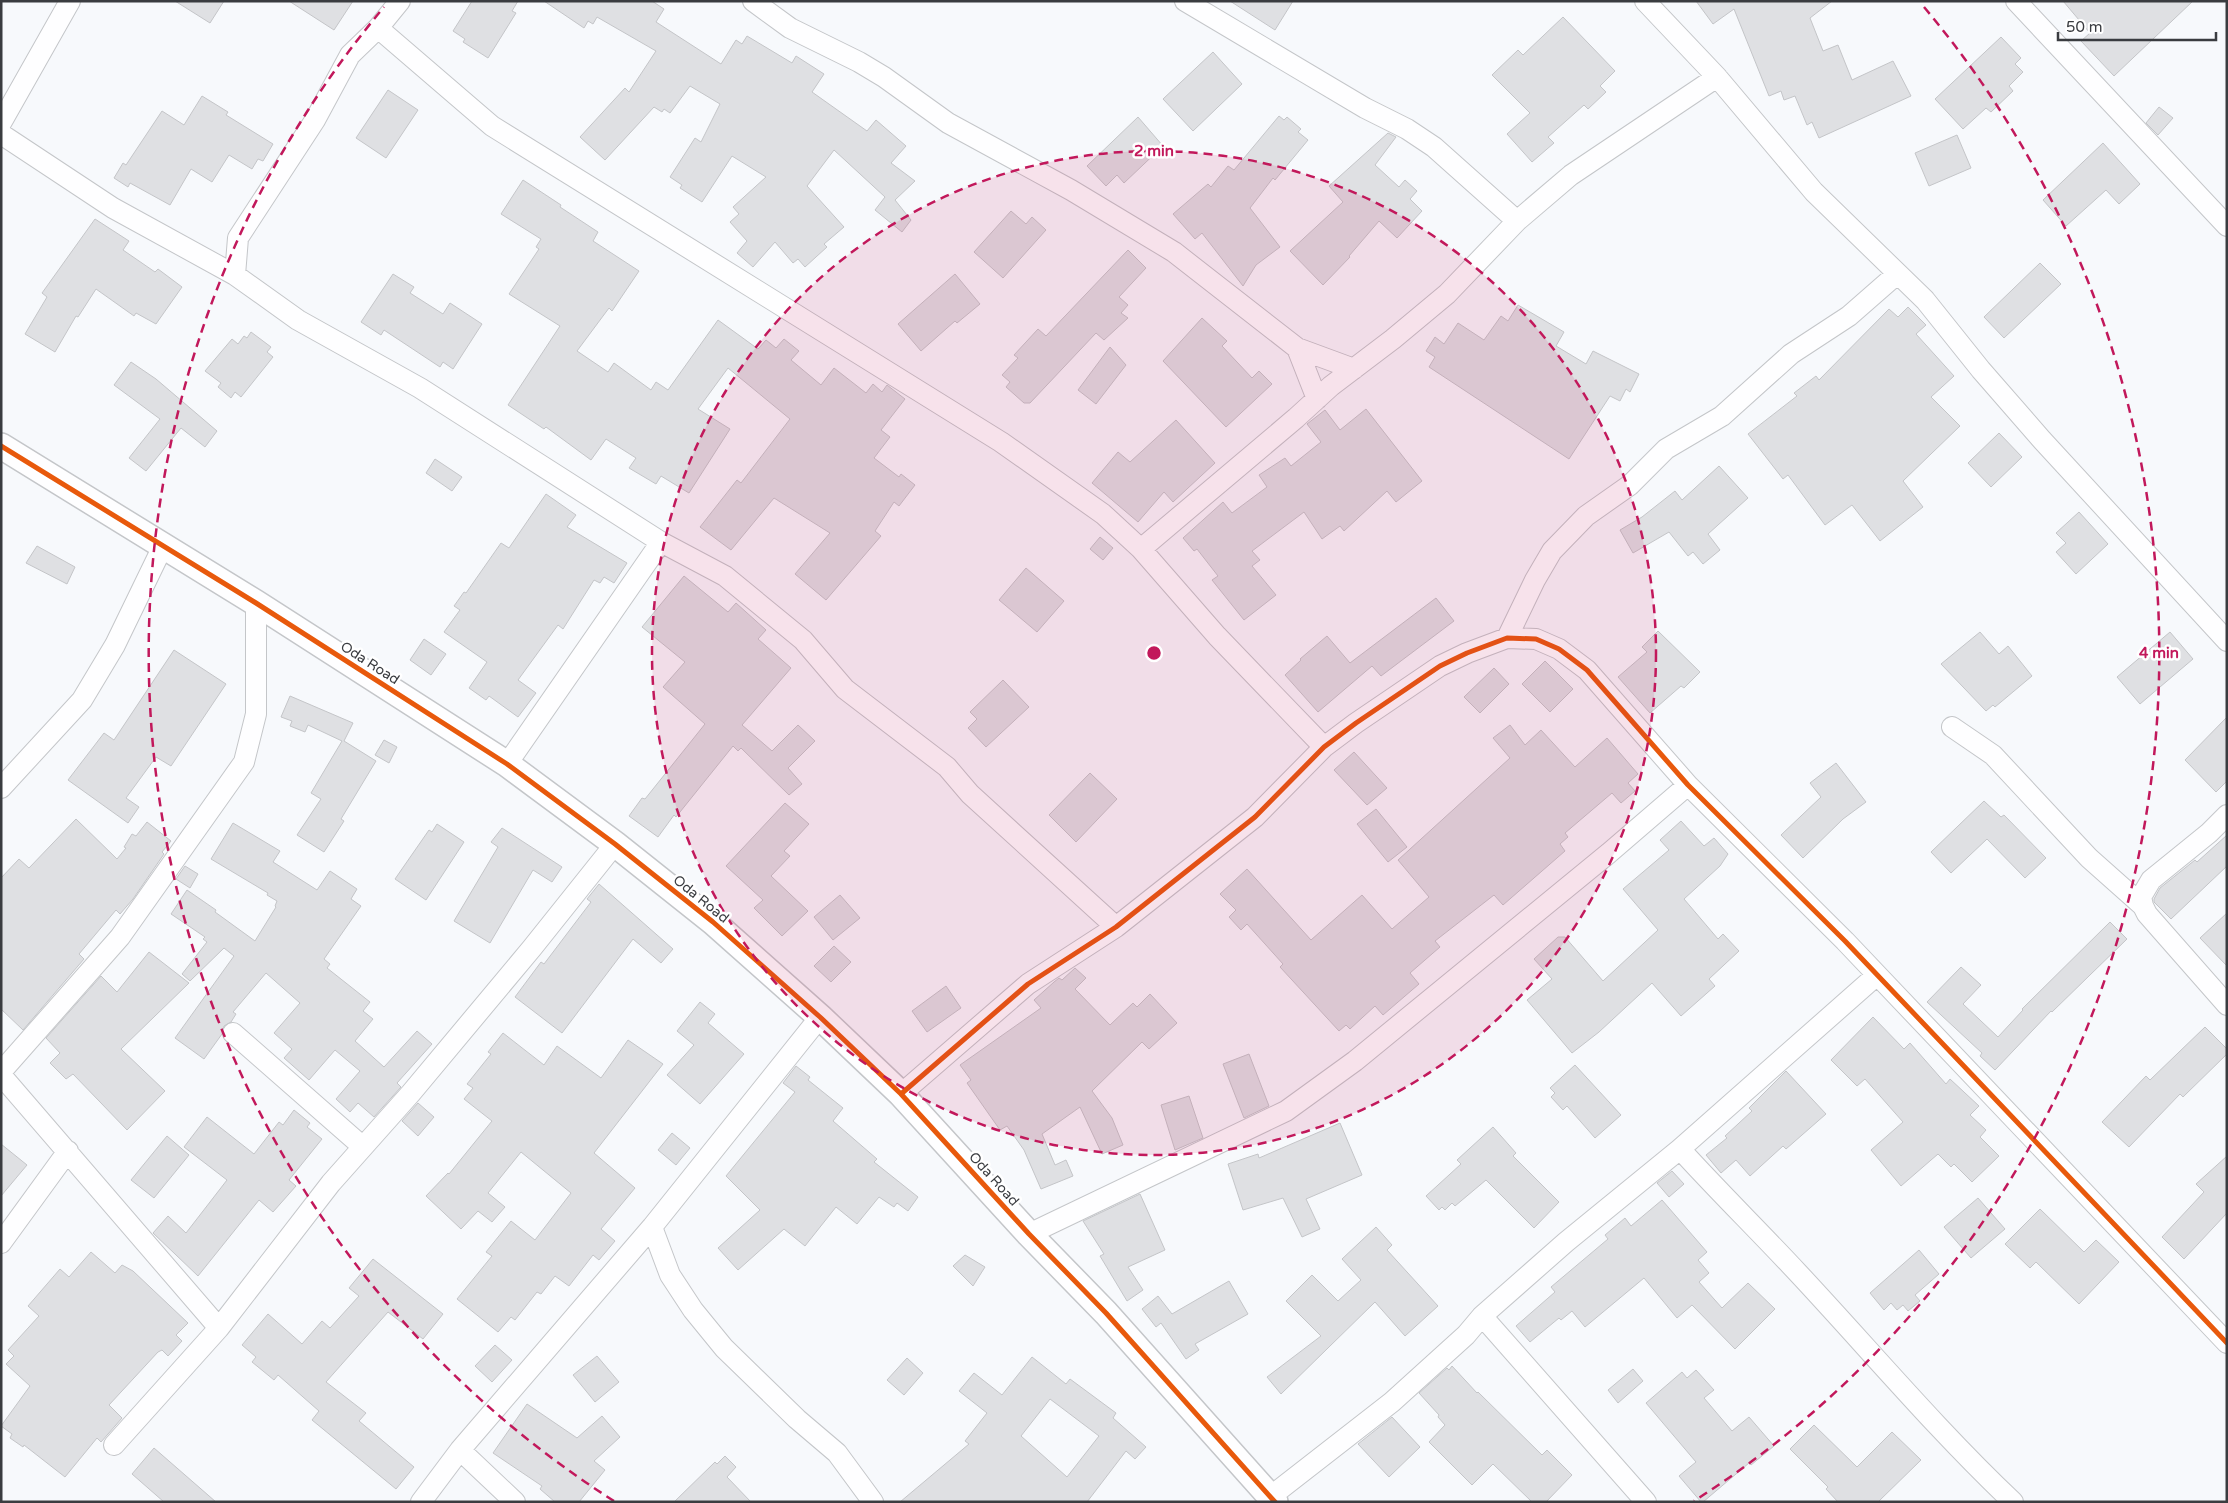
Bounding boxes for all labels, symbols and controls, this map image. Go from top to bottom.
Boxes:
scale bar [2058,10,2216,42]
text: 50 m [2066,18,2103,36]
text: 2 min [1134,142,1174,160]
street label: Oda Road [337,638,403,688]
centre of rings [1145,644,1163,662]
text: 4 min [2139,644,2179,662]
street label: Oda Road [670,871,732,927]
street label: Oda Road [965,1149,1023,1209]

